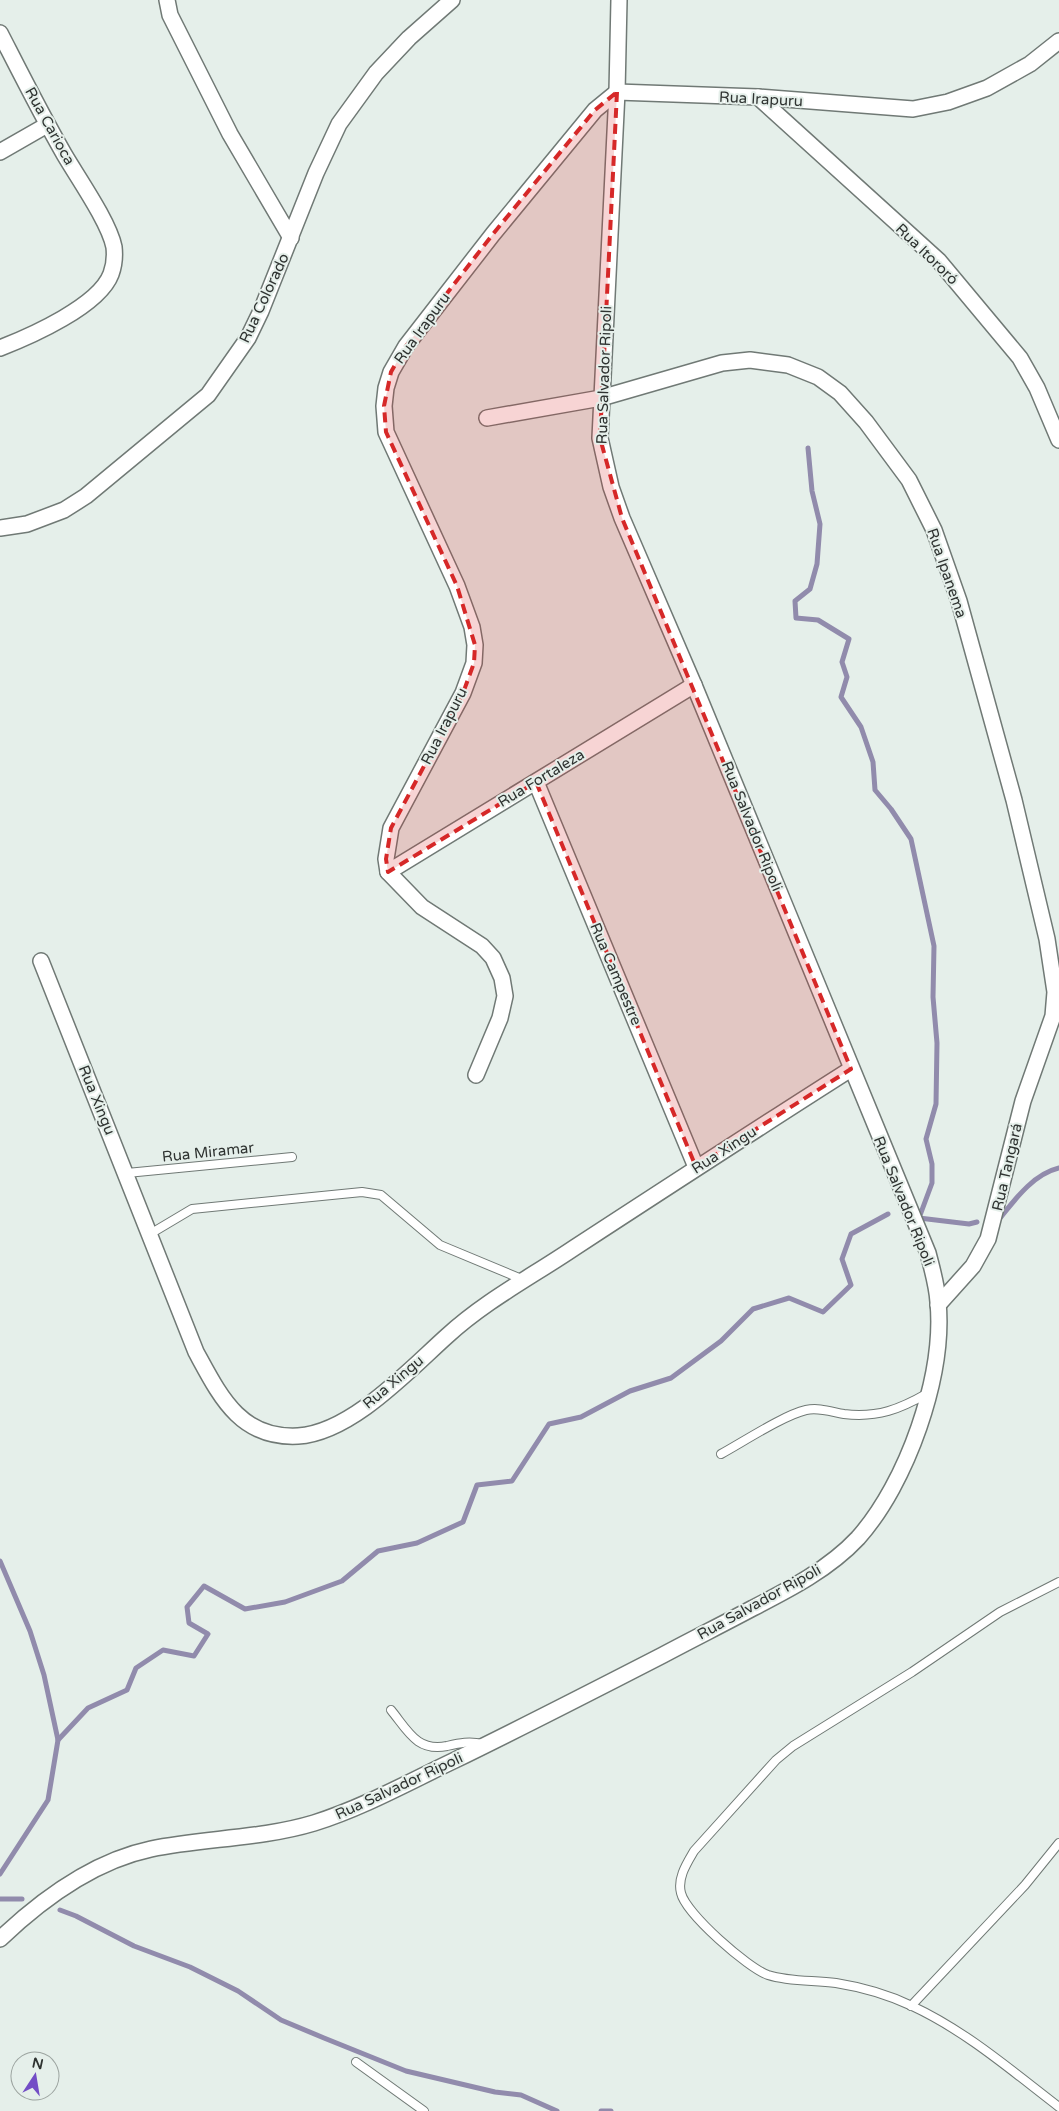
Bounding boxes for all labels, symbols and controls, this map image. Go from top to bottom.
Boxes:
street label: Rua Carioca [21,84,79,168]
street label: Rua Irapuru [719,88,803,110]
street label: Rua Itororó [892,220,962,288]
street label: Rua Colorado [235,250,293,346]
street label: Rua Irapuru [390,289,454,367]
street label: Rua Salvador Ripoli [593,305,615,445]
street label: Rua Ipanema [923,526,971,620]
street label: Rua Irapuru [417,685,471,767]
street label: Rua Fortaleza [494,745,588,811]
street label: Rua Salvador Ripoli [718,758,786,894]
street label: Rua Campestre [586,920,646,1028]
street label: Rua Xingu [75,1062,119,1138]
street label: Rua Tangará [988,1121,1026,1213]
street label: Rua Xingu [688,1122,760,1178]
street label: Rua Salvador Ripoli [870,1133,938,1269]
street label: Rua Miramar [161,1138,255,1166]
street label: Rua Xingu [359,1351,427,1413]
street label: Rua Salvador Ripoli [694,1561,824,1643]
street label: Rua Salvador Ripoli [332,1749,466,1823]
north arrow [10,2051,60,2101]
text: N [30,2054,45,2073]

